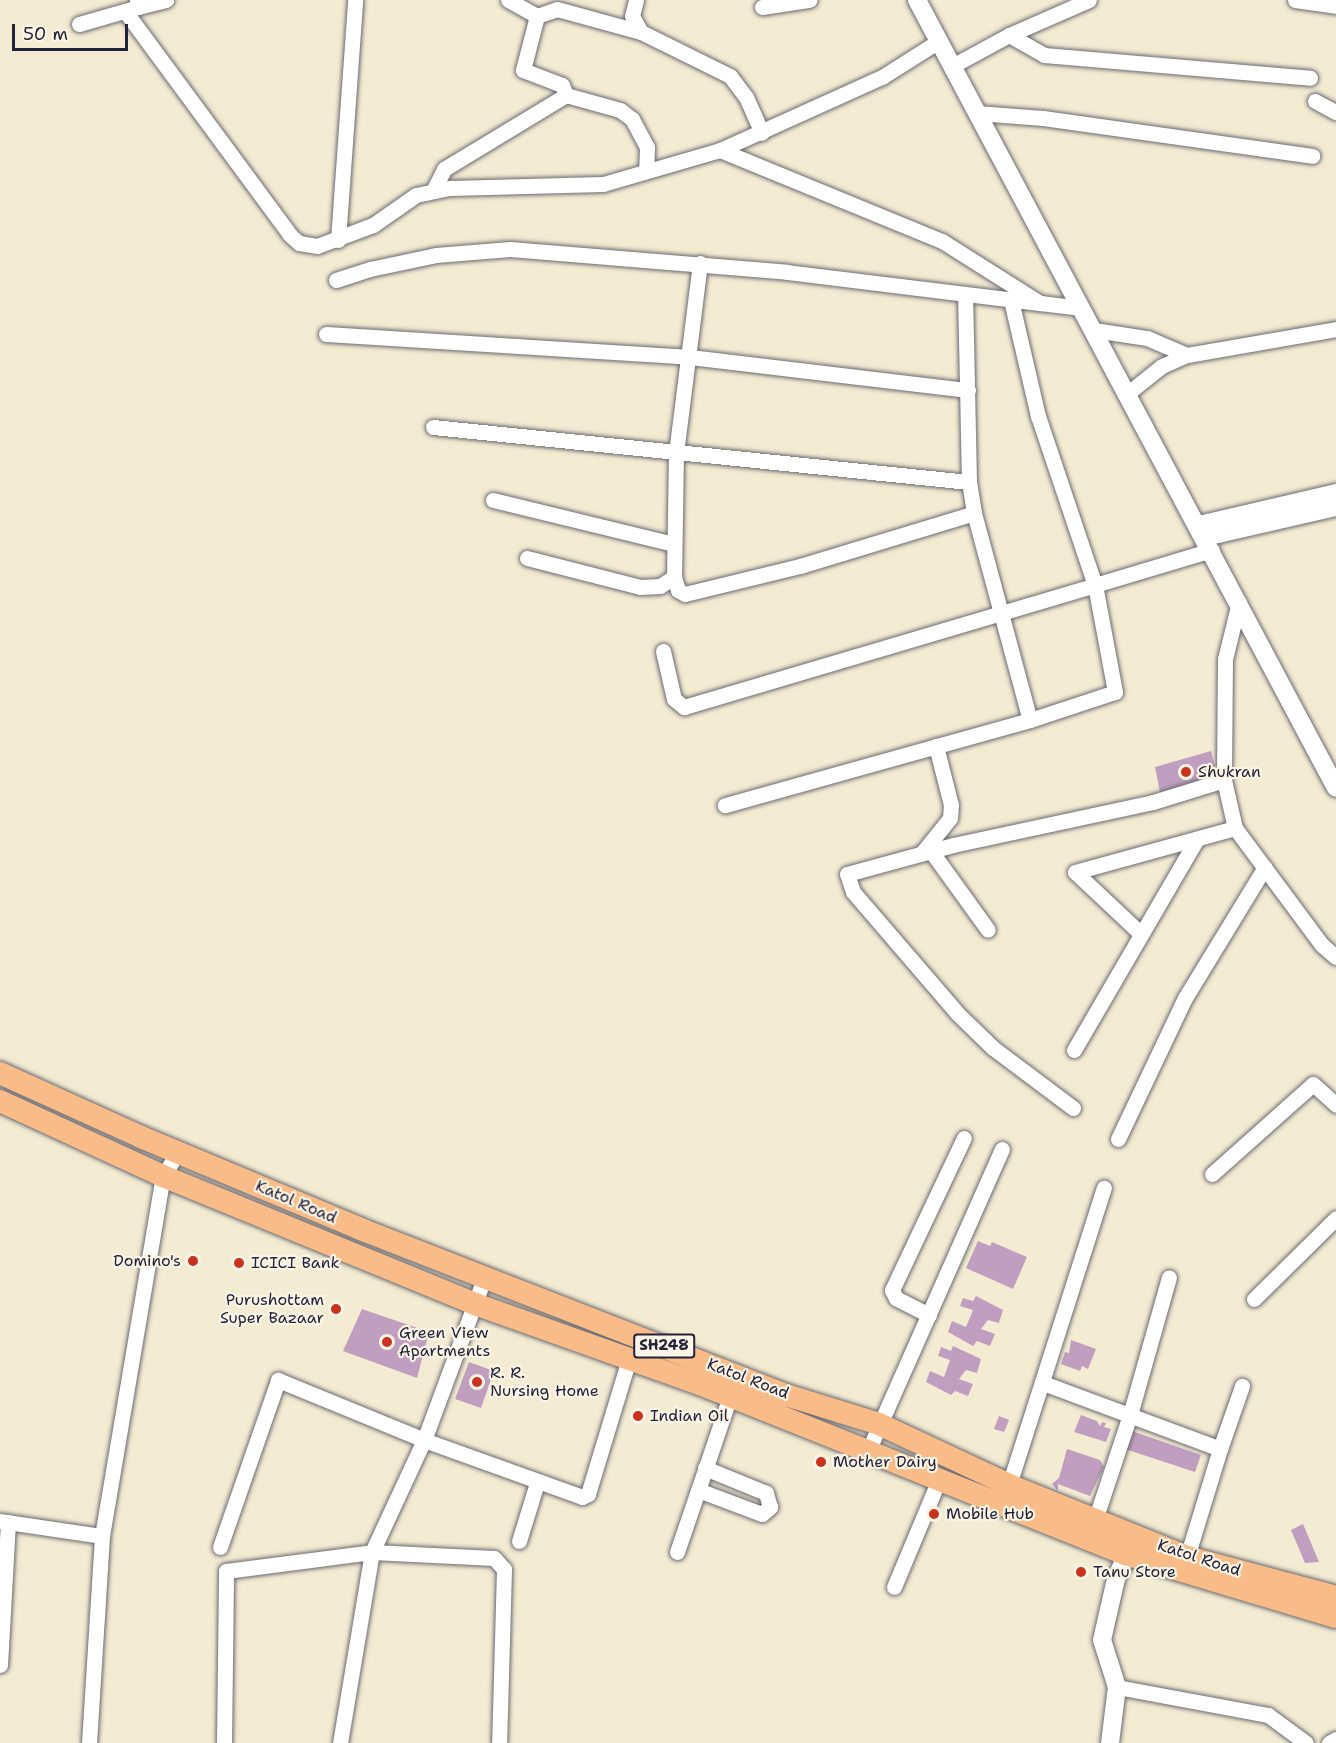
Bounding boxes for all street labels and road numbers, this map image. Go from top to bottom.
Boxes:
street label: Katol Road [253,1176,339,1228]
road number: SH248 [632,1334,696,1358]
street label: Katol Road [704,1355,792,1403]
street label: Katol Road [1155,1536,1243,1580]

